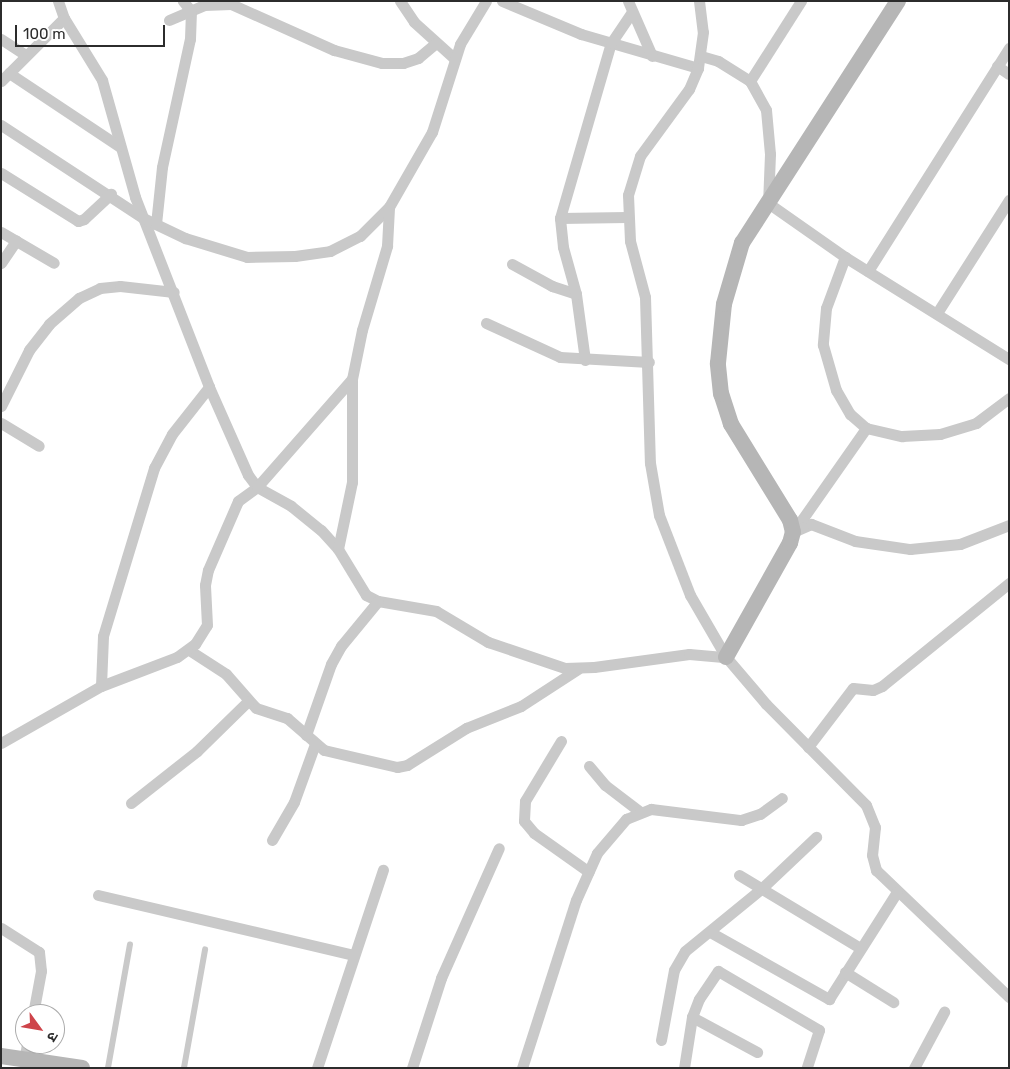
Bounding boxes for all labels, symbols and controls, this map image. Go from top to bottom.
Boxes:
scale bar [18,15,168,47]
text: 100 m [23,25,65,43]
north arrow [15,1004,65,1054]
text: उ [43,1029,62,1045]

